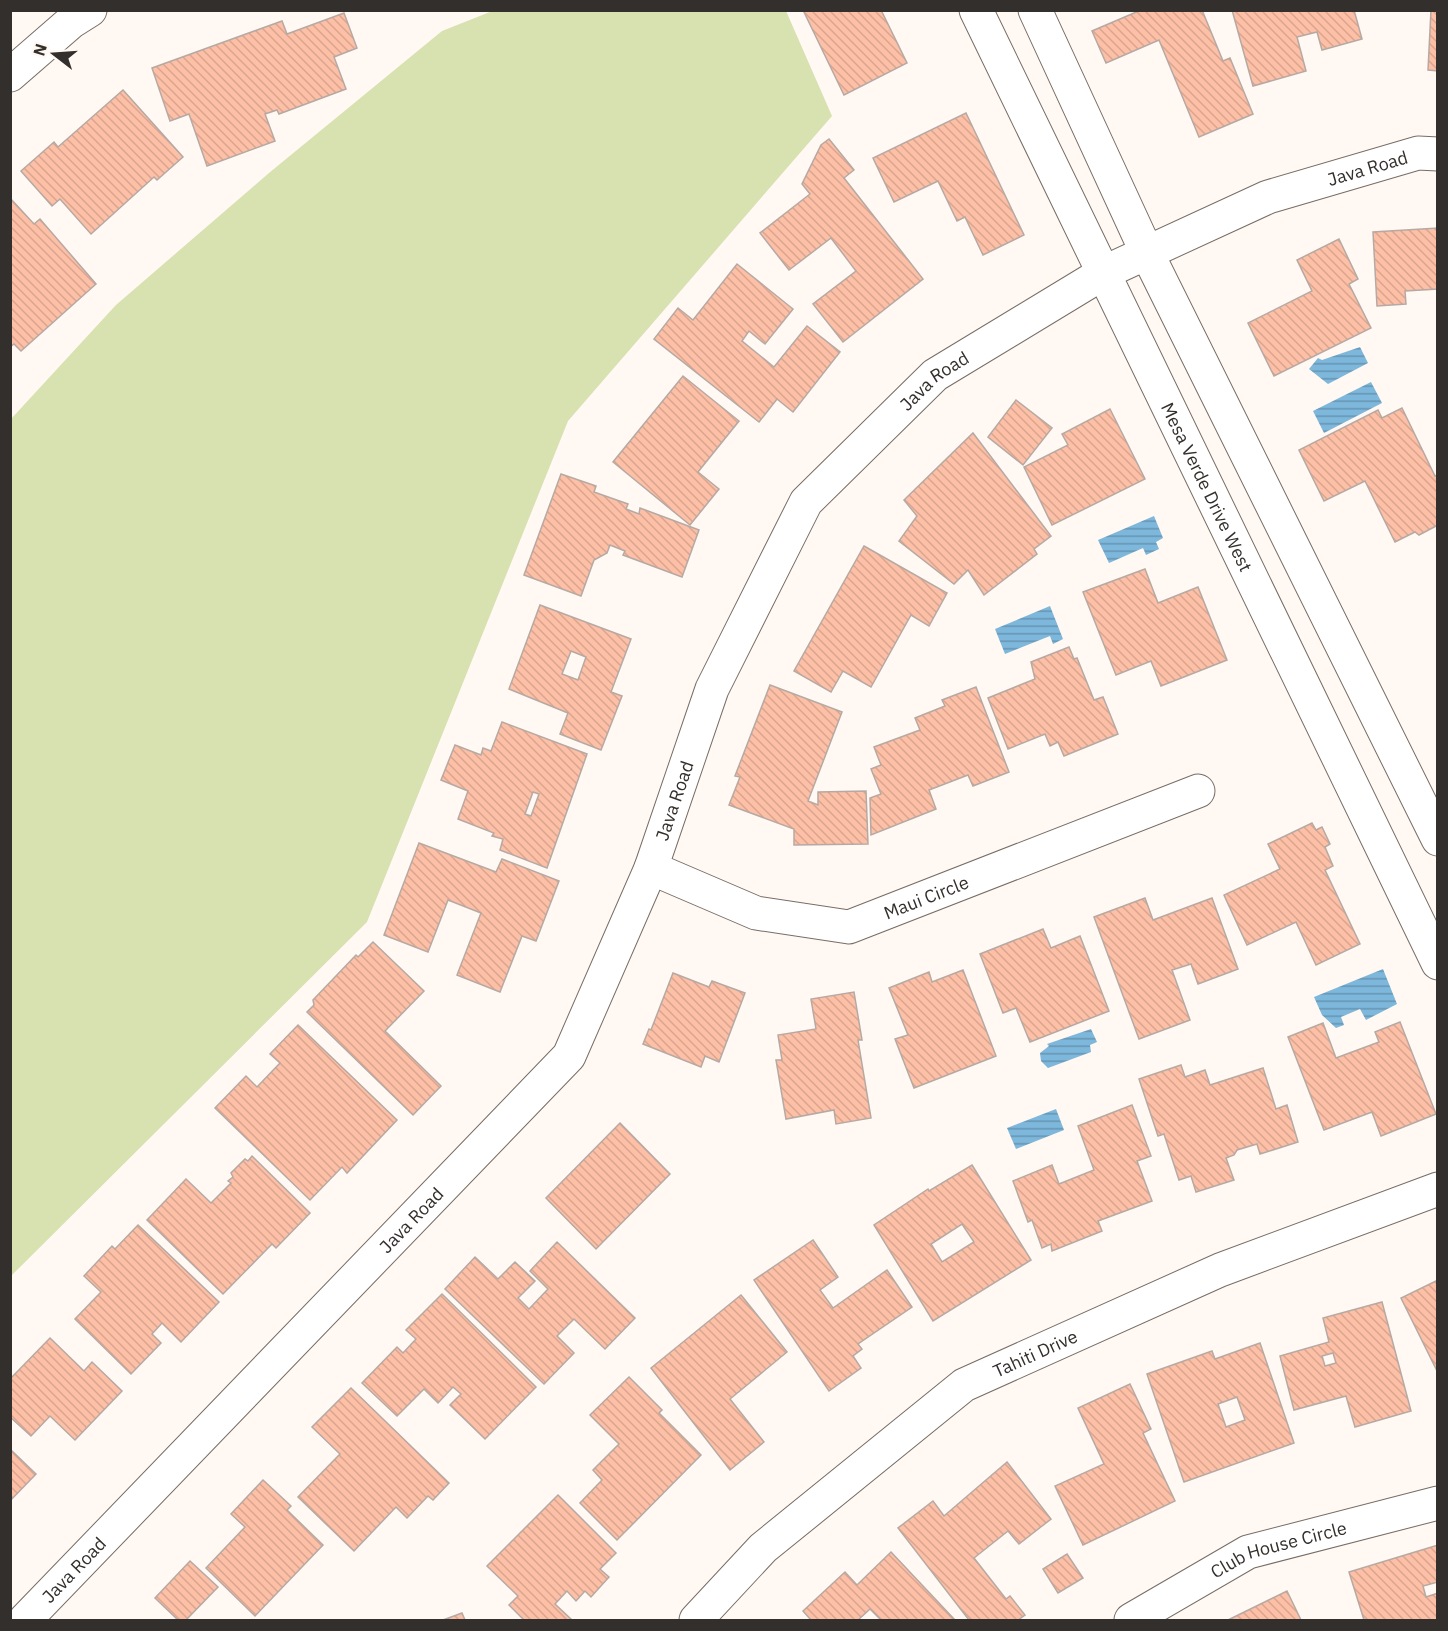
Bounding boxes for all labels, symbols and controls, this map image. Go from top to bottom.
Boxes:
north arrow [24,24,84,84]
text: N [28,41,51,58]
street label: Java Road [1325,145,1410,190]
street label: Java Road [895,346,973,415]
street label: Mesa Verde Drive West [1156,399,1258,575]
street label: Java Road [650,758,698,843]
street label: Maui Circle [880,870,972,924]
street label: Java Road [374,1182,448,1258]
street label: Tahiti Drive [989,1324,1081,1382]
street label: Club House Circle [1206,1516,1349,1583]
street label: Java Road [37,1532,111,1607]

